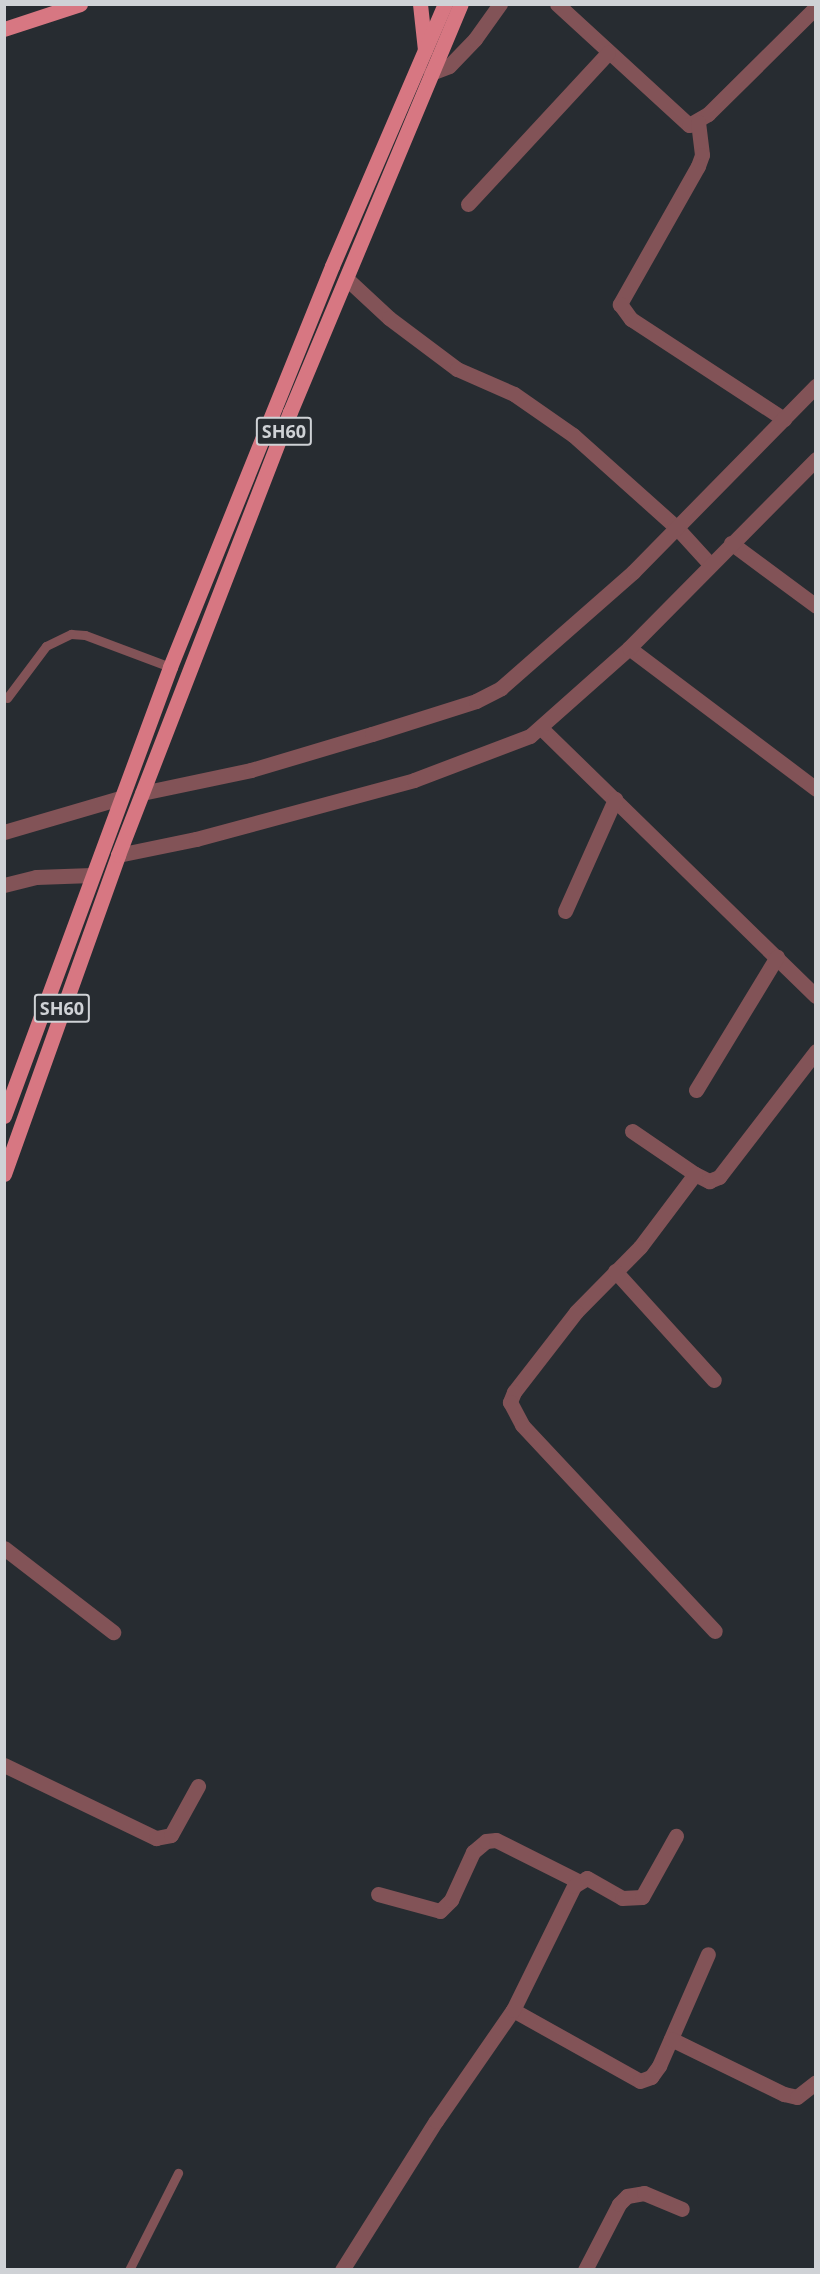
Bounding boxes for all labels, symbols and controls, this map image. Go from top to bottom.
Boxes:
road number: SH60 [256,416,312,446]
road number: SH60 [34,993,90,1023]

